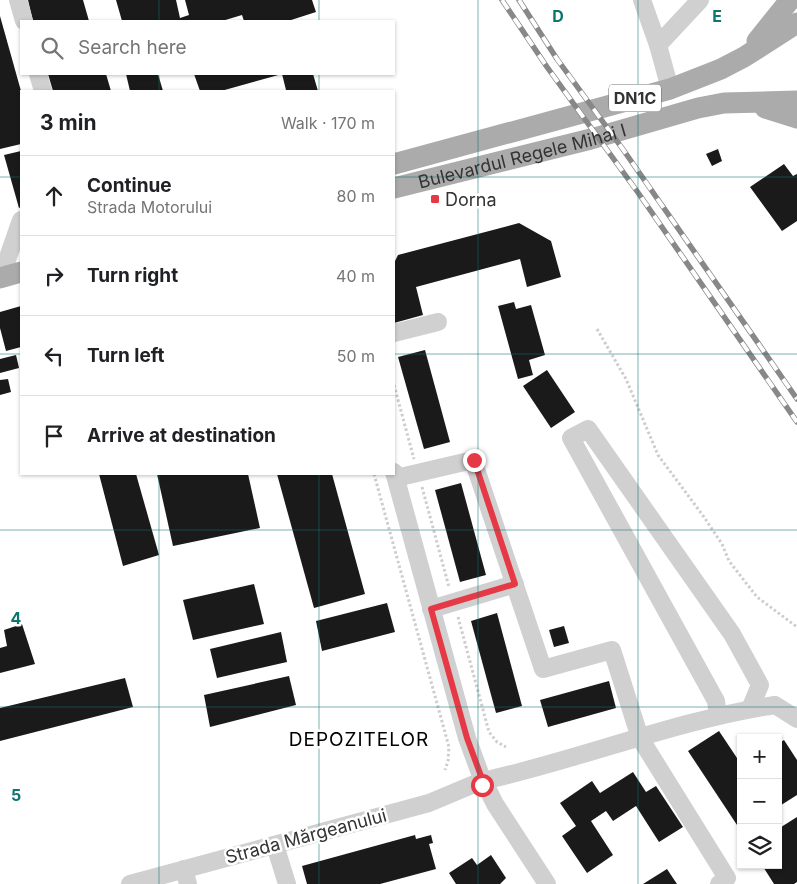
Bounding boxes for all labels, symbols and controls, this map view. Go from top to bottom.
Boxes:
text: D [552,6,564,26]
text: E [712,6,722,26]
search box [20,20,395,75]
icon: search [38,34,66,62]
text: Search here [78,36,187,59]
road number: DN1C [609,85,661,112]
text: 3 min [40,110,96,135]
text: Walk · 170 m [281,113,375,133]
street label: Bulevardul Regele Mihai I [416,119,628,192]
text: Continue [87,174,172,197]
icon: ahead [40,182,68,210]
text: 80 m [336,186,375,206]
place label: Dorna [445,189,497,210]
marker: Dorna [429,193,441,205]
text: Strada Motorului [87,197,212,217]
icon: right [40,262,68,290]
text: Turn right [87,264,178,287]
text: 40 m [336,266,375,286]
icon: left [40,342,68,370]
text: Turn left [87,344,165,367]
text: 50 m [337,346,375,366]
icon: arrive [40,422,68,450]
text: Arrive at destination [87,424,276,447]
route end [463,449,486,472]
text: 4 [11,608,22,628]
district label: DEPOZITELOR [289,728,429,751]
map controls [737,734,782,869]
button: + [737,734,782,779]
route start [471,774,494,797]
button: − [737,779,782,824]
text: 5 [11,785,21,805]
street label: Strada Mărgeanului [223,804,389,868]
button: layers [737,824,782,869]

